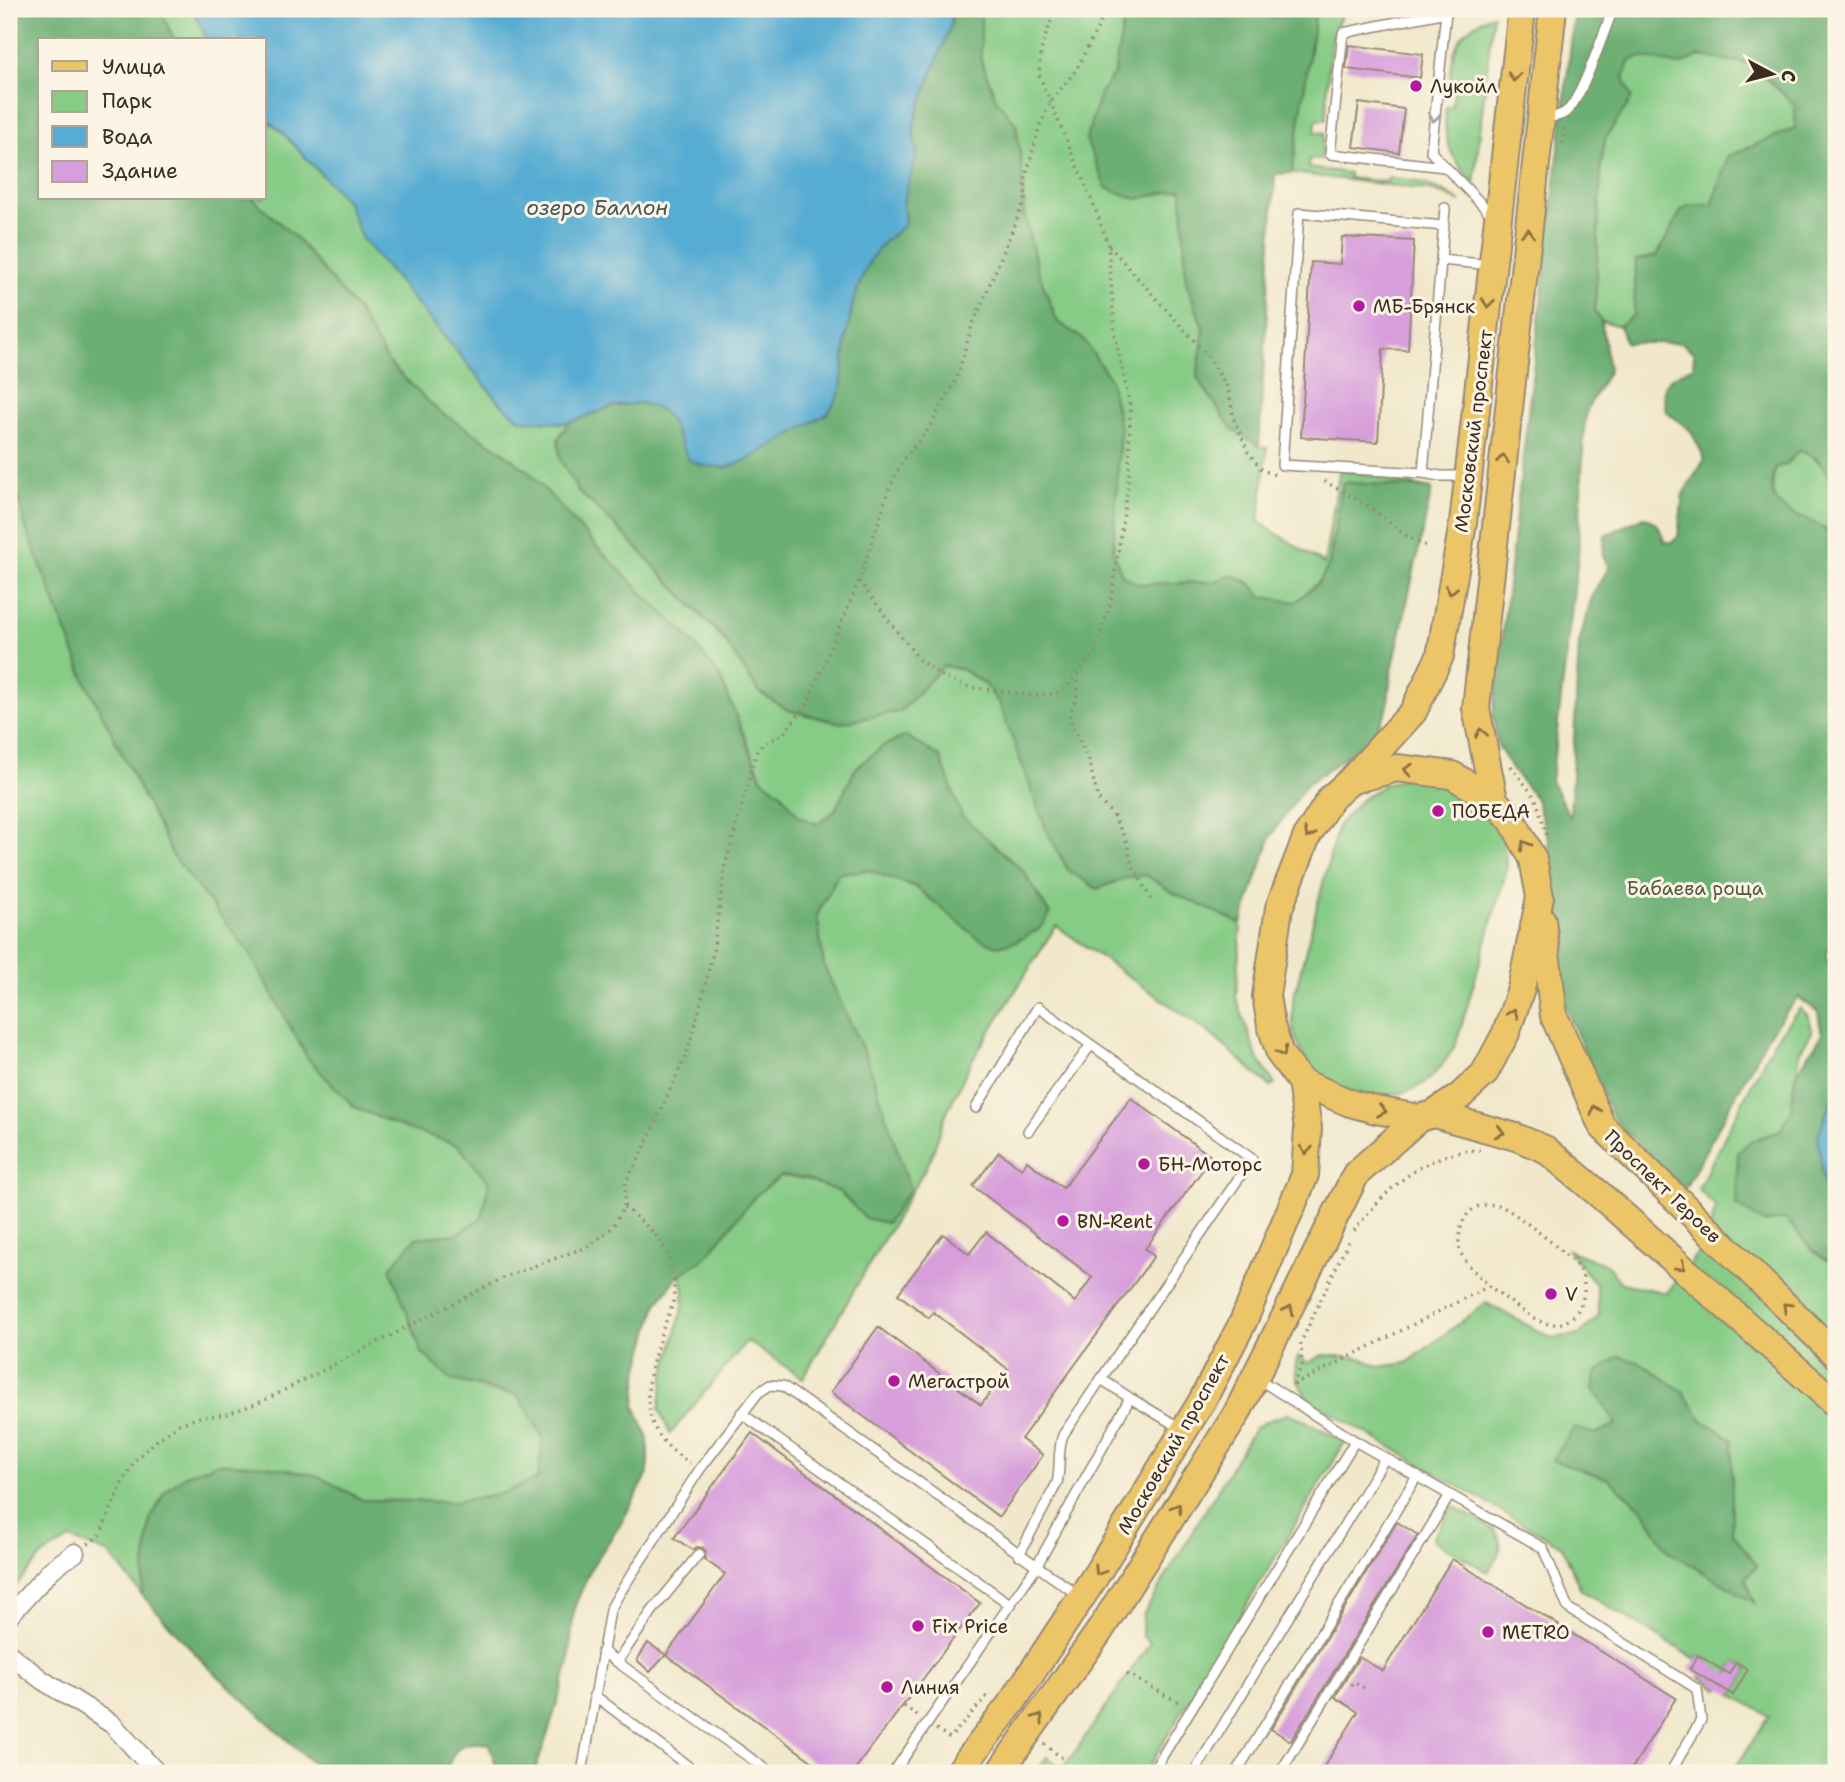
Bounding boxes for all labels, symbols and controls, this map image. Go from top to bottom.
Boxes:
legend [38,38,266,200]
north arrow [1736,38,1806,108]
text: Улица [102,53,165,81]
text: С [1775,69,1801,83]
one-way arrow [1507,71,1522,82]
place label: Лукойл [1430,74,1498,99]
marker: Лукойл [1408,78,1424,94]
text: Парк [102,87,152,115]
one-way arrow [1427,111,1442,123]
text: Вода [102,123,152,151]
text: Здание [102,157,178,185]
water label: озеро Баллон [526,194,668,222]
one-way arrow [1520,227,1535,238]
place label: МБ-Брянск [1373,294,1475,319]
one-way arrow [1481,297,1496,308]
marker: МБ-Брянск [1351,298,1367,314]
street label: Московский проспект [1449,328,1498,534]
one-way arrow [1496,453,1511,465]
one-way arrow [1444,584,1459,596]
one-way arrow [1474,727,1489,739]
one-way arrow [1403,763,1414,778]
place label: ПОБЕДА [1452,799,1530,824]
marker: ПОБЕДА [1430,803,1446,819]
one-way arrow [1304,827,1318,840]
one-way arrow [1520,839,1534,852]
park label: Бабаева роща [1626,876,1764,901]
one-way arrow [1505,1007,1519,1020]
one-way arrow [1273,1045,1287,1057]
one-way arrow [1376,1103,1388,1118]
one-way arrow [1589,1105,1603,1117]
one-way arrow [1494,1124,1506,1139]
street label: Проспект Героев [1599,1124,1726,1248]
one-way arrow [1299,1145,1314,1156]
place label: БН-Моторс [1158,1152,1262,1177]
marker: БН-Моторс [1136,1156,1152,1172]
place label: BN-Rent [1077,1209,1153,1234]
marker: BN-Rent [1055,1213,1071,1229]
one-way arrow [1673,1258,1686,1270]
place label: V [1565,1282,1578,1307]
marker: V [1543,1286,1559,1302]
one-way arrow [1783,1303,1796,1316]
one-way arrow [1281,1305,1295,1317]
street label: Московский проспект [1112,1349,1236,1539]
place label: Мегастрой [908,1369,1010,1394]
marker: Мегастрой [886,1373,902,1389]
one-way arrow [1169,1502,1182,1515]
one-way arrow [1094,1563,1107,1576]
place label: Fix Price [932,1614,1008,1639]
marker: Fix Price [910,1618,926,1634]
place label: METRO [1502,1620,1570,1645]
marker: METRO [1480,1624,1496,1640]
place label: Линия [901,1675,960,1700]
marker: Линия [879,1679,895,1695]
one-way arrow [1031,1713,1043,1726]

